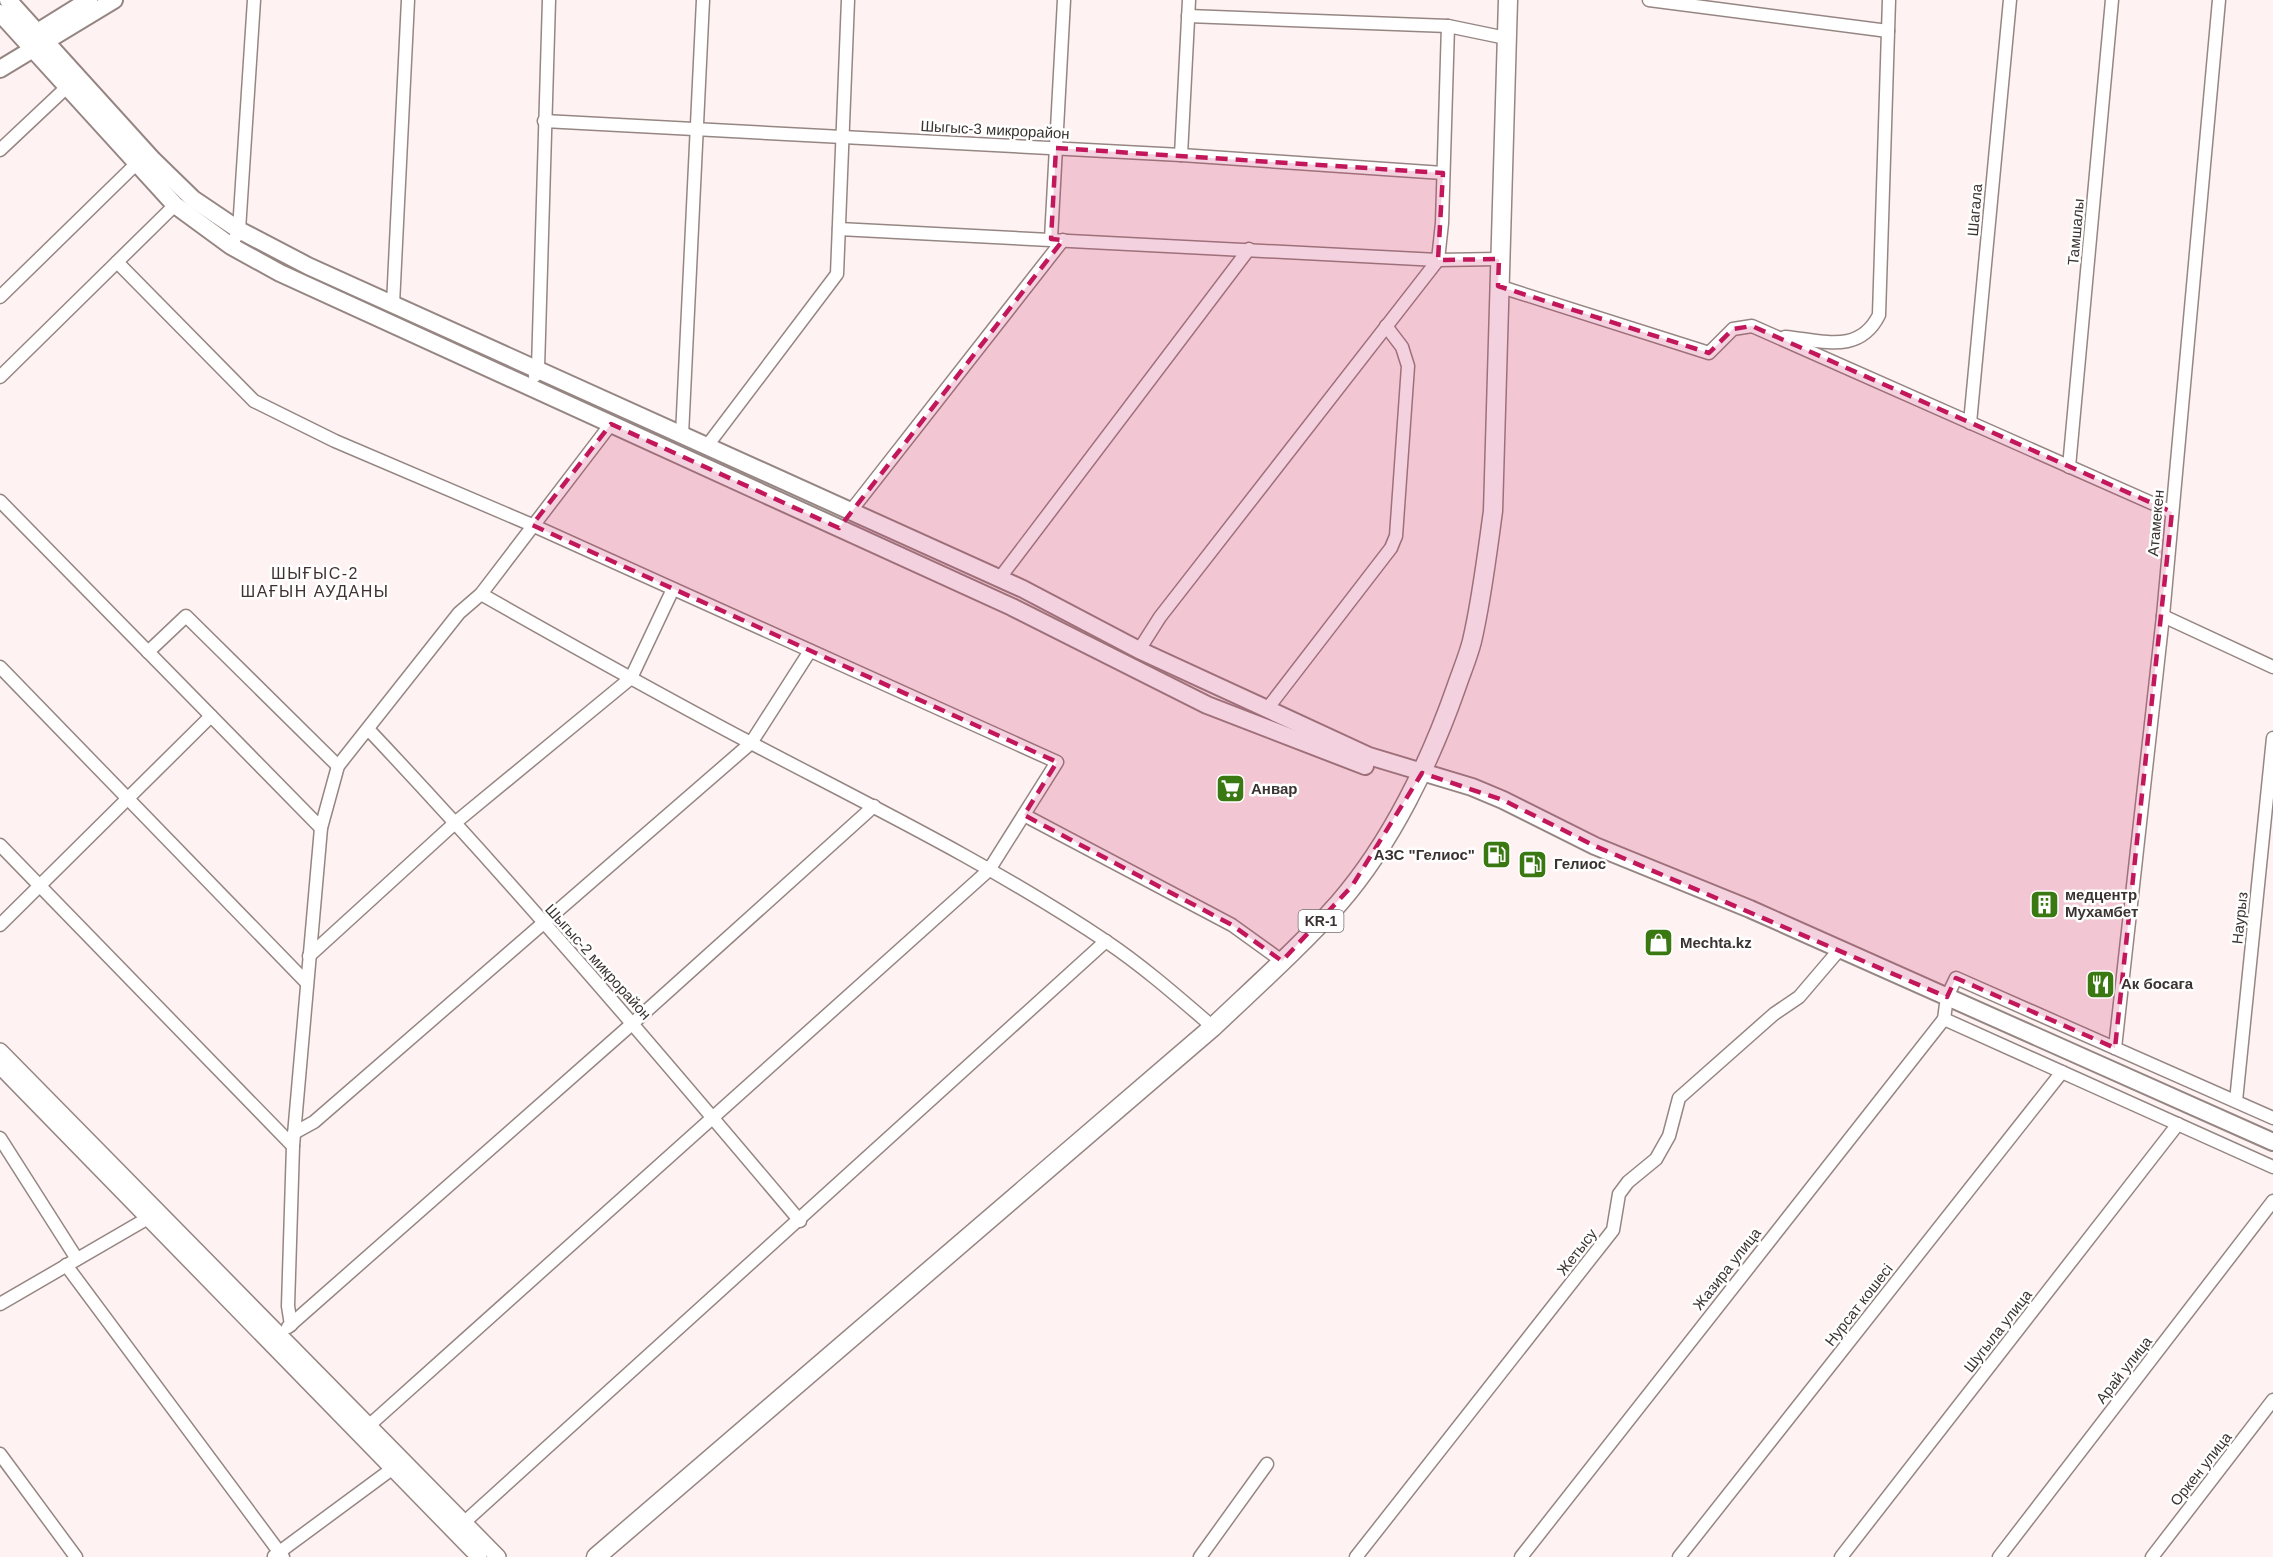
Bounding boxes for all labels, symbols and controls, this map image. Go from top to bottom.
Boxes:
street label: Шыгыс-3 микрорайон [920,117,1070,142]
street label: Шагала [1964,182,1985,237]
street label: Тамшалы [2064,198,2087,266]
street label: Атамекен [2144,489,2167,557]
district label: ШЫҒЫС-2 ШАҒЫН АУДАНЫ [241,565,389,600]
supermarket icon: Анвар [1214,773,1246,805]
place label: Анвар [1251,780,1297,797]
fuel station icon: АЗС "Гелиос" [1480,839,1512,871]
place label: АЗС "Гелиос" [1374,846,1475,863]
fuel station icon: Гелиос [1517,848,1549,880]
place label: Гелиос [1554,855,1606,872]
place label: медцентр Мухамбет [2065,886,2138,920]
building icon: медцентр Мухамбет [2028,888,2060,920]
street label: Наурыз [2228,891,2251,945]
street label: Шыгыс-2 микрорайон [542,900,655,1023]
road number: KR-1 [1298,910,1344,932]
shop icon: Mechta.kz [1643,927,1675,959]
place label: Mechta.kz [1680,934,1752,951]
restaurant icon: Ак босага [2084,968,2116,1000]
place label: Ак босага [2121,975,2194,992]
street label: Жазира улица [1689,1224,1764,1313]
street label: Жетысу [1553,1225,1600,1278]
street label: Нурсат кошесi [1821,1260,1896,1349]
street label: Шугыла улица [1960,1286,2035,1375]
street label: Арай улица [2092,1332,2155,1407]
street label: Оркен улица [2167,1428,2235,1509]

